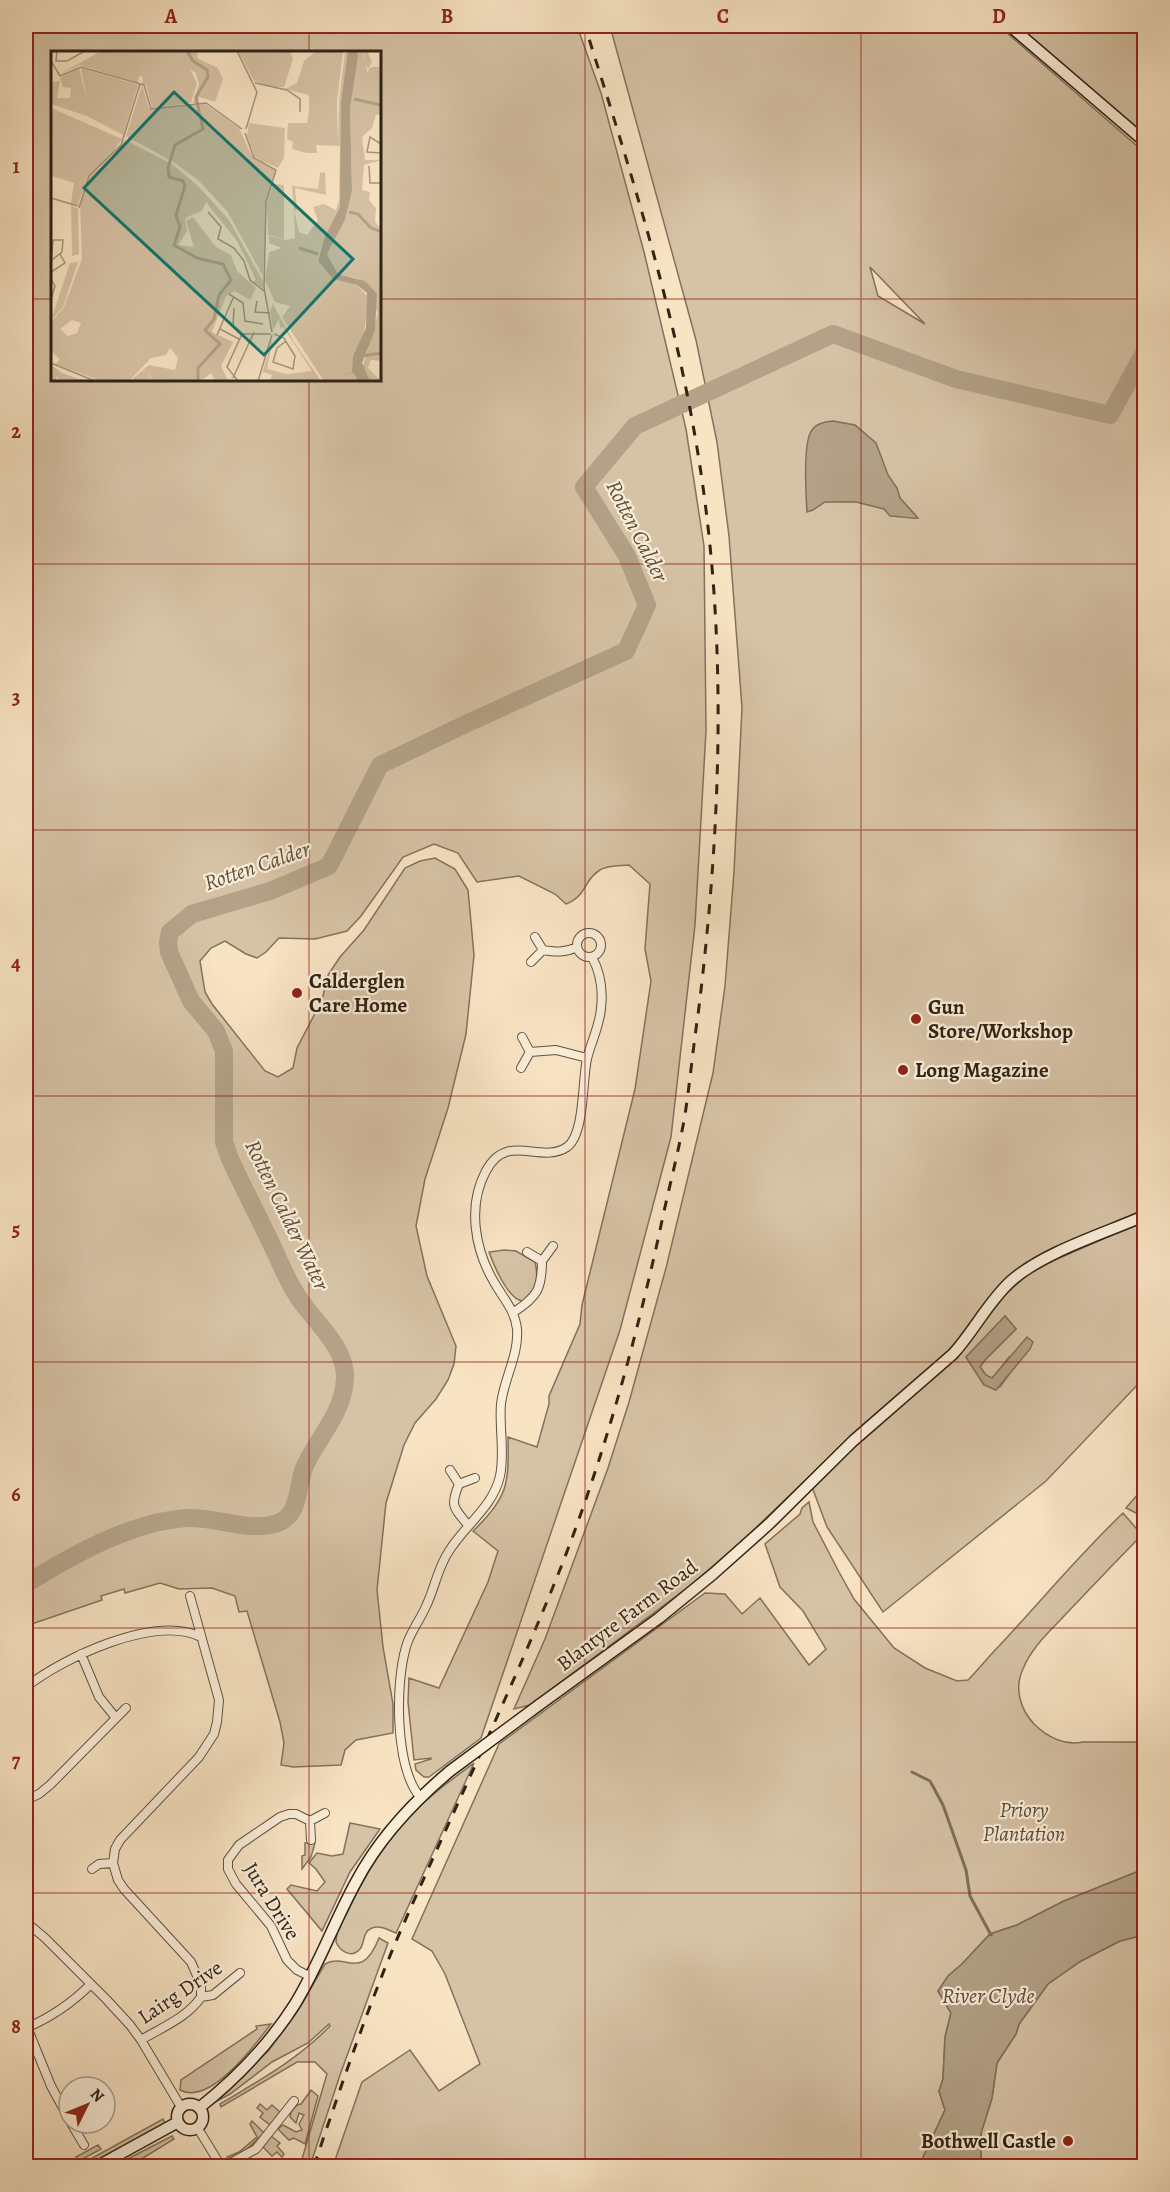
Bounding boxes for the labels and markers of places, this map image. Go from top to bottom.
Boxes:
place label: Calderglen Care Home [309,967,408,1019]
marker: Calderglen Care Home [290,986,304,1000]
place label: Gun Store/Workshop [928,993,1073,1045]
marker: Gun Store/Workshop [909,1012,923,1026]
place label: Long Magazine [915,1056,1049,1084]
marker: Long Magazine [896,1063,910,1077]
place label: Bothwell Castle [921,2127,1056,2155]
marker: Bothwell Castle [1061,2134,1075,2148]

